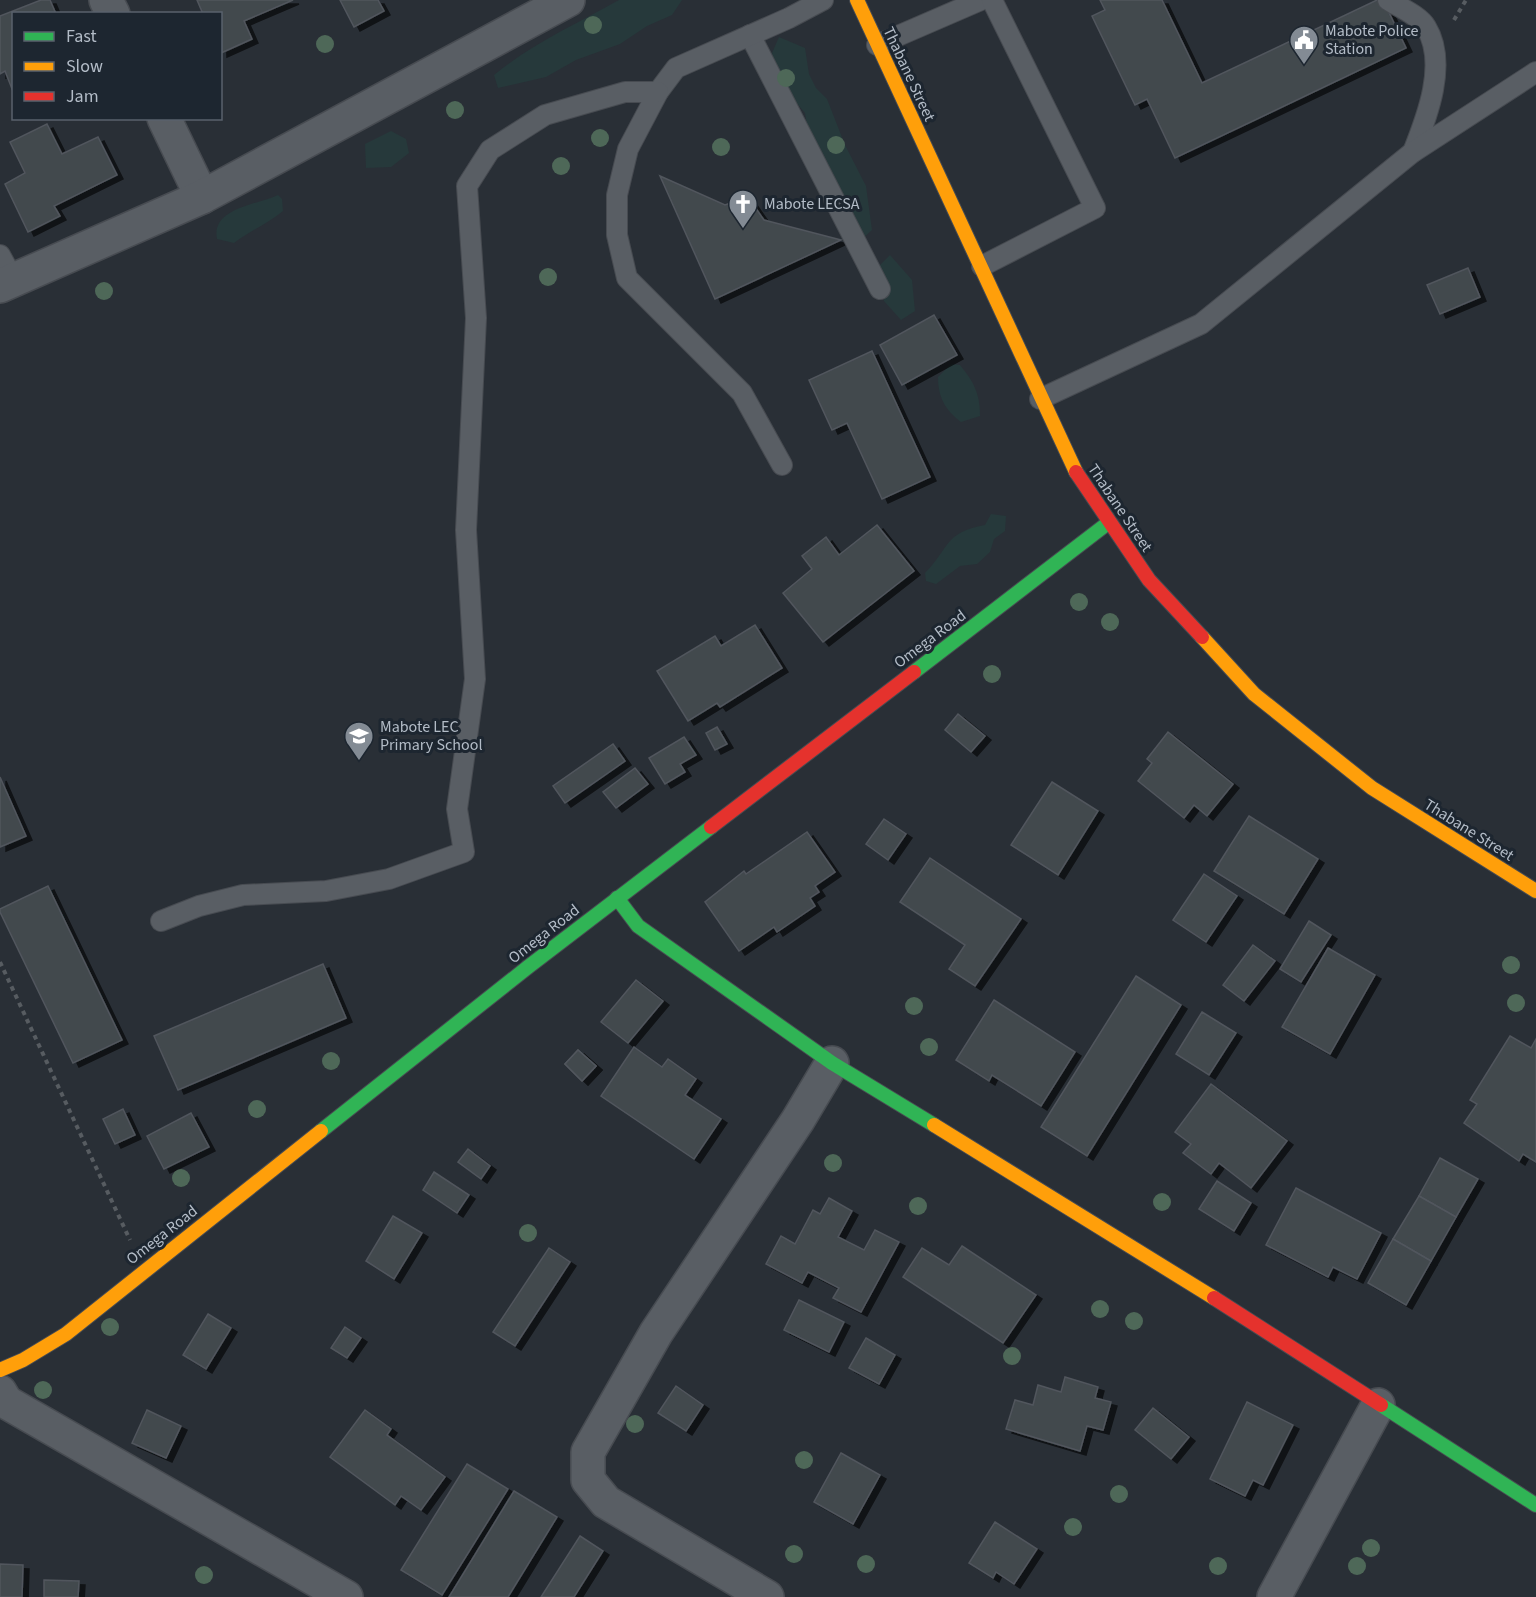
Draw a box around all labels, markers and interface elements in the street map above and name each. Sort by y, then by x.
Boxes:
legend [12,12,222,120]
place label: Mabote Police Station [1325,20,1419,60]
street label: Thabane Street [877,23,941,125]
text: Fast [66,24,97,49]
public building icon: Mabote Police Station [1288,24,1320,66]
text: Slow [66,54,103,79]
text: Jam [66,84,99,109]
church icon: Mabote LECSA [727,188,759,230]
place label: Mabote LECSA [764,193,860,215]
street label: Thabane Street [1082,460,1158,557]
street label: Omega Road [889,605,971,673]
place label: Mabote LEC Primary School [380,716,482,756]
school or university icon: Mabote LEC Primary School [343,720,375,762]
street label: Thabane Street [1420,794,1519,867]
street label: Omega Road [504,899,584,969]
street label: Omega Road [122,1200,202,1270]

